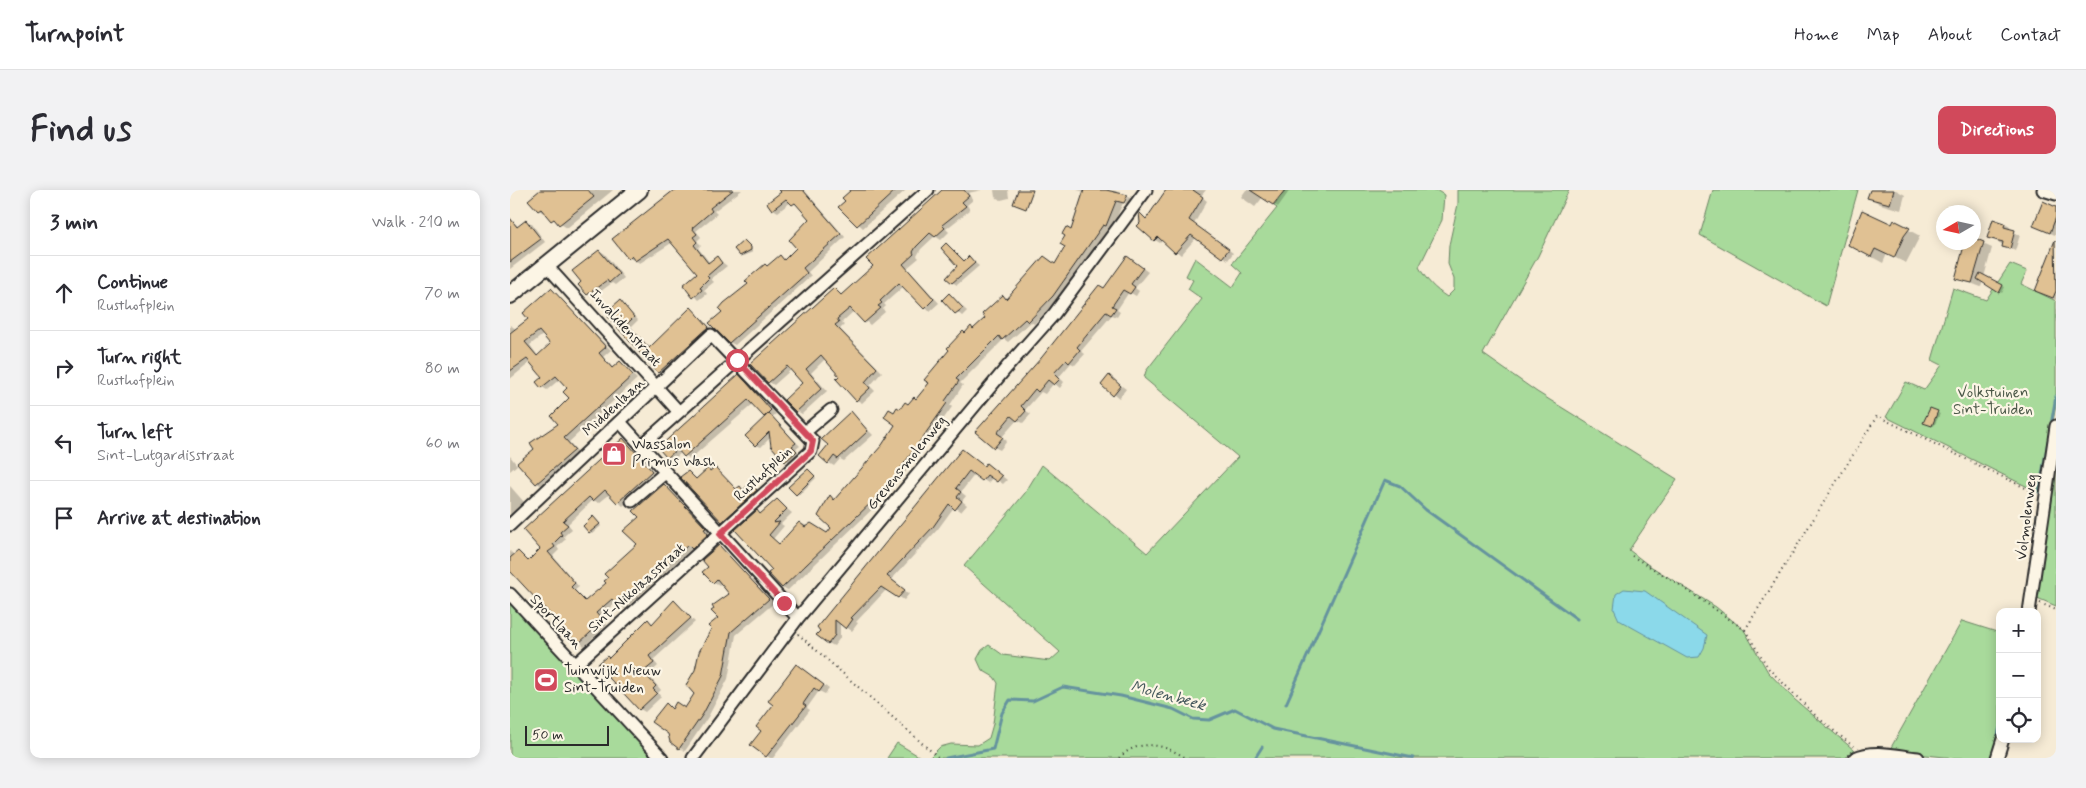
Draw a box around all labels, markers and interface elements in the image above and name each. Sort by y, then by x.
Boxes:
text: Turnpoint [25,19,125,50]
text: Home [1794,23,1839,47]
text: Map [1867,23,1900,47]
text: About [1928,23,1972,47]
text: Contact [2000,23,2061,47]
button: Directions [1938,106,2056,154]
text: Find us [30,107,132,153]
north arrow [1936,205,1981,250]
text: 3 min [50,209,98,237]
text: Walk · 210 m [372,212,460,233]
text: Continue [97,270,168,295]
icon: ahead [50,279,78,307]
text: 70 m [424,283,460,304]
street label: Invalidenstraat [585,285,666,372]
text: Rusthofplein [97,295,175,316]
text: Turn right [97,345,181,370]
route start [726,349,749,372]
icon: right [50,354,78,382]
text: 80 m [425,358,460,379]
text: Rusthofplein [97,370,175,391]
street label: Middenlaan [579,373,650,441]
park label: Volkstuinen Sint-Truiden [1953,383,2033,420]
street label: Grevensmolenweg [863,411,951,515]
text: Turn left [97,420,173,445]
icon: left [50,429,78,457]
text: 60 m [426,433,460,454]
place label: Wassalon Primus Wash [632,435,716,472]
shop icon: Wassalon Primus Wash [601,441,627,467]
street label: Rusthofplein [730,442,796,506]
text: Sint-Lutgardisstraat [97,445,235,466]
street label: Volmolenweg [2012,473,2042,561]
icon: arrive [50,504,78,532]
text: Arrive at destination [97,506,261,531]
street label: Sint-Nikolaasstraat [584,539,690,637]
street label: Sportlaan [525,590,587,654]
route end [773,592,796,615]
map controls [1996,608,2041,743]
button: + [1996,608,2041,653]
button: − [1996,653,2041,698]
place label: Tuinwijk Nieuw Sint-Truiden [564,661,661,698]
sports icon: Tuinwijk Nieuw Sint-Truiden [533,667,559,693]
water label: Molenbeek [1128,676,1209,716]
button: locate [1996,698,2041,743]
scale bar [525,723,609,746]
text: 50 m [532,726,563,744]

